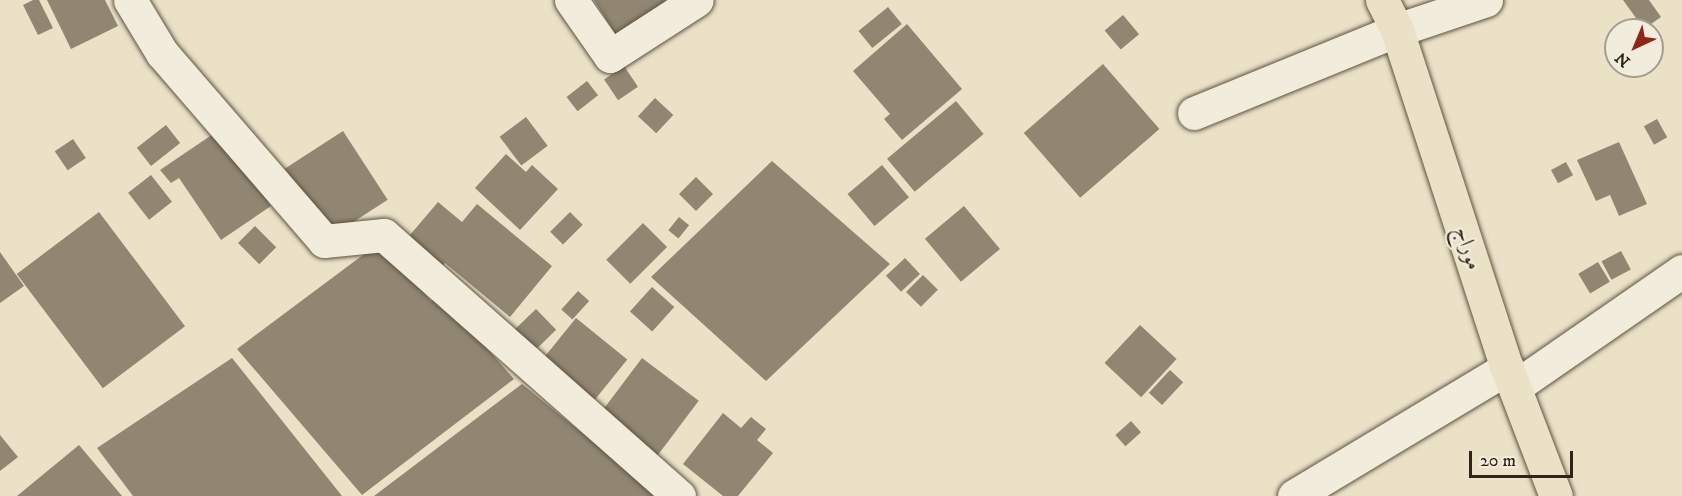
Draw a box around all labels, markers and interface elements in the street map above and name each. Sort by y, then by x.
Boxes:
north arrow [1604,18,1664,78]
text: N [1611,48,1635,71]
street label: موراج [1449,223,1487,273]
scale bar [1472,439,1576,477]
text: 20 m [1480,450,1516,472]

